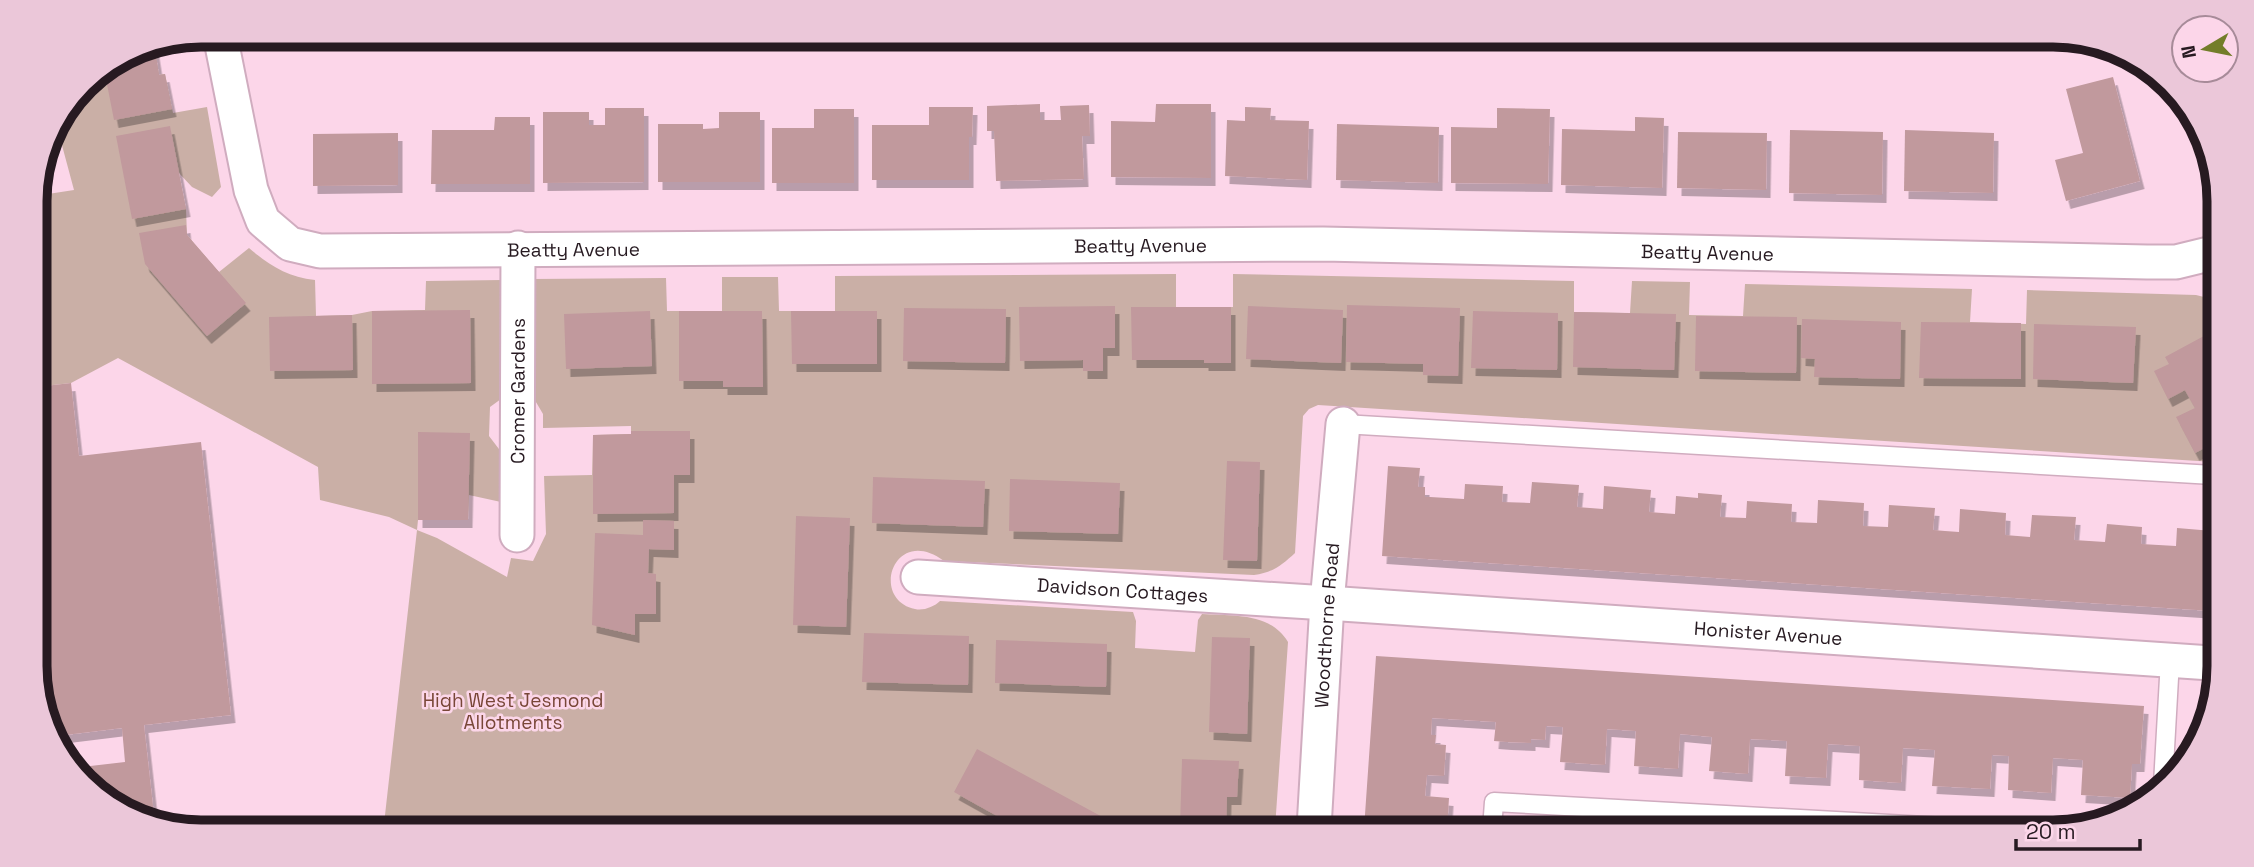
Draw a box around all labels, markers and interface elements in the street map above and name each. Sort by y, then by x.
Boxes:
north arrow [2170,14,2240,84]
text: N [2175,43,2202,60]
street label: Beatty Avenue [1074,232,1207,258]
street label: Beatty Avenue [507,236,640,262]
street label: Beatty Avenue [1641,238,1774,266]
street label: Cromer Gardens [505,318,530,464]
street label: Woodthorne Road [1308,542,1345,709]
street label: Davidson Cottages [1036,572,1209,608]
street label: Honister Avenue [1693,615,1843,650]
park label: High West Jesmond Allotments [423,688,603,735]
scale bar [2016,808,2140,852]
text: 20 m [2026,818,2076,845]

